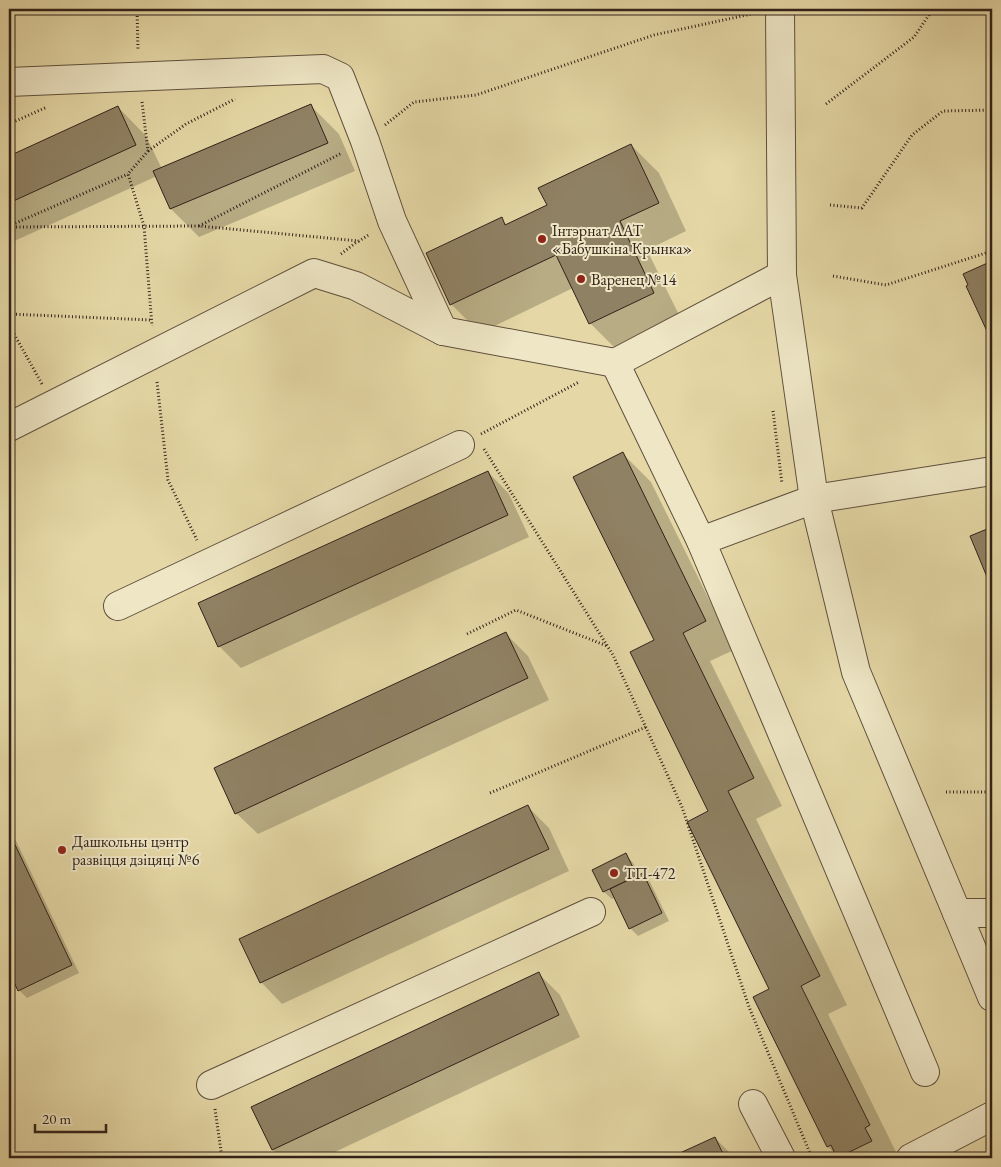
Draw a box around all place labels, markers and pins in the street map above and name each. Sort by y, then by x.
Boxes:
place label: Інтэрнат ААТ «Бабушкіна Крынка» [552,220,692,259]
marker: Інтэрнат ААТ «Бабушкіна Крынка» [536,233,548,245]
place label: Варенец №14 [591,269,677,290]
marker: Варенец №14 [575,273,587,285]
place label: Дашкольны цэнтр развіцця дзіцяці №6 [72,831,200,870]
marker: Дашкольны цэнтр развіцця дзіцяці №6 [56,844,68,856]
place label: ТП-472 [624,863,676,884]
marker: ТП-472 [608,867,620,879]

